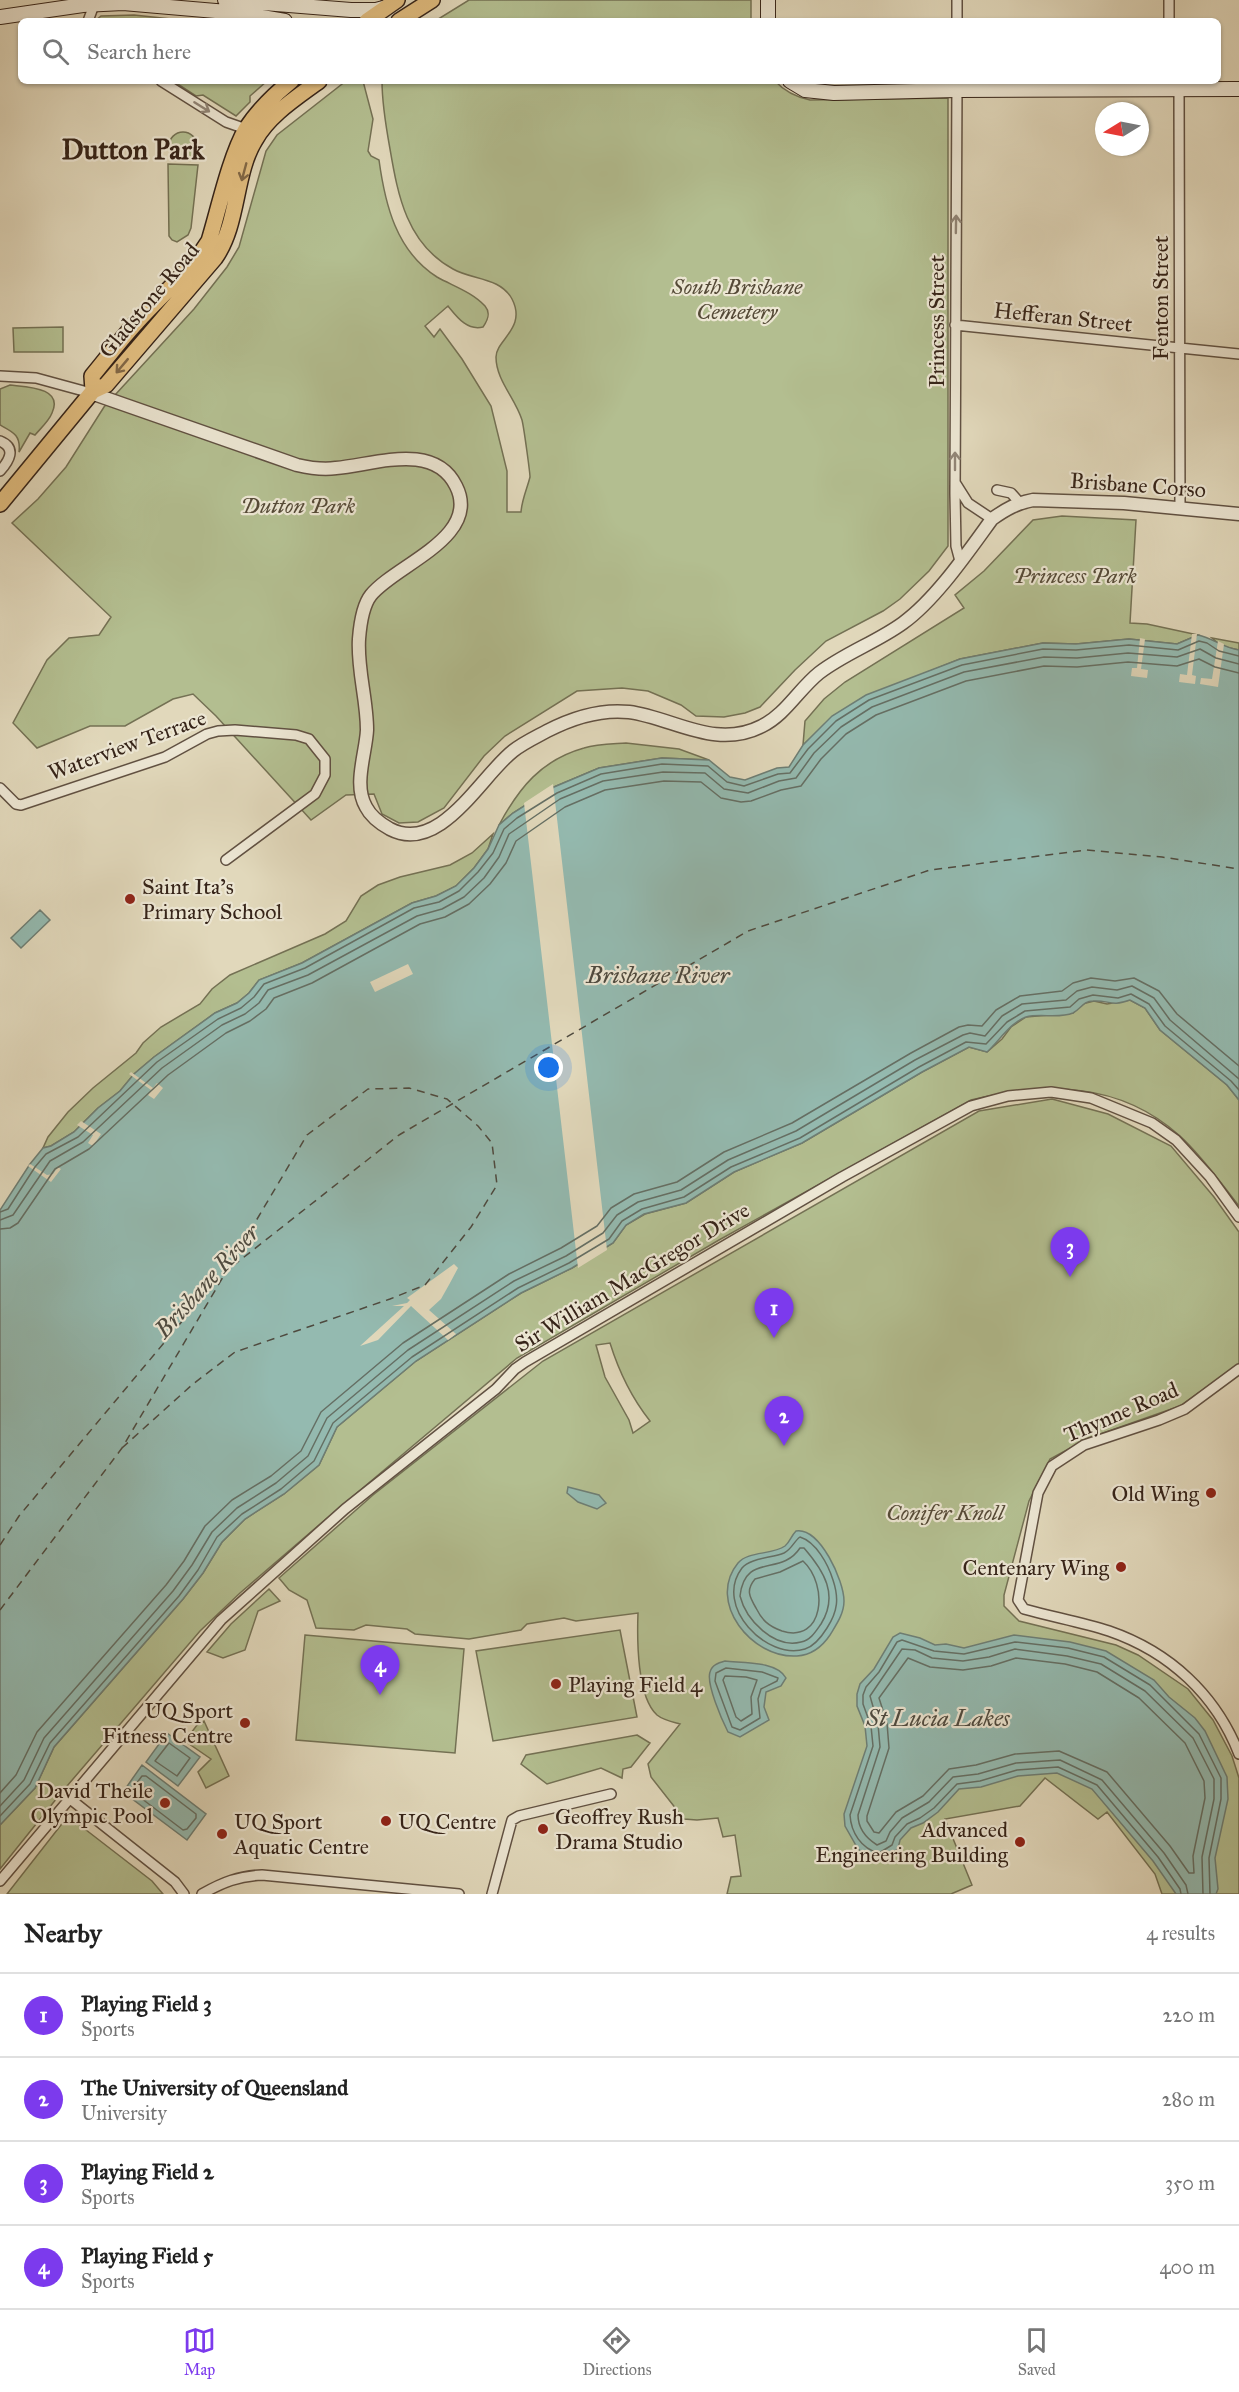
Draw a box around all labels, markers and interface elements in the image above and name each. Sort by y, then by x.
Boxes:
search box [18,18,1221,84]
icon: search [39,35,72,68]
text: Search here [87,38,191,65]
one-way arrow [194,101,211,114]
north arrow [1095,102,1149,156]
district label: Dutton Park [62,132,205,167]
one-way arrow [237,162,249,181]
one-way arrow [950,215,962,235]
street label: Fenton Street [1147,235,1174,361]
street label: Gladstone Road [93,237,205,363]
street label: Princess Street [923,255,950,387]
park label: South Brisbane Cemetery [671,273,803,325]
street label: Hefferan Street [992,296,1134,338]
one-way arrow [115,358,129,373]
one-way arrow [949,452,961,472]
street label: Brisbane Corso [1069,467,1207,503]
park label: Dutton Park [241,492,355,519]
park label: Princess Park [1013,562,1137,589]
street label: Waterview Terrace [44,704,210,786]
place label: Saint Ita's Primary School [142,873,282,925]
marker: Saint Ita's Primary School [123,892,137,906]
water label: Brisbane River [585,960,731,990]
your location [534,1053,563,1082]
street label: Sir William MacGregor Drive [510,1196,754,1358]
water label: Brisbane River [147,1216,267,1345]
pin: 3 [1050,1228,1090,1277]
pin: 1 [754,1288,794,1338]
street label: Thynne Road [1060,1376,1182,1448]
pin: 2 [764,1396,804,1446]
place label: Old Wing [1111,1480,1200,1507]
marker: Old Wing [1204,1486,1218,1500]
park label: Conifer Knoll [886,1499,1006,1526]
place label: Centenary Wing [962,1554,1110,1581]
marker: Centenary Wing [1114,1560,1128,1574]
pin: 4 [360,1646,400,1695]
place label: Playing Field 4 [568,1671,703,1698]
marker: Playing Field 4 [549,1677,563,1691]
place label: UQ Sport Fitness Centre [102,1697,233,1749]
water label: St Lucia Lakes [865,1703,1011,1733]
marker: UQ Sport Fitness Centre [238,1716,252,1730]
place label: David Theile Olympic Pool [30,1777,153,1829]
marker: David Theile Olympic Pool [158,1796,172,1810]
place label: Geoffrey Rush Drama Studio [555,1803,684,1855]
place label: UQ Sport Aquatic Centre [233,1808,369,1860]
place label: UQ Centre [398,1808,496,1835]
marker: UQ Centre [379,1814,393,1828]
place label: Advanced Engineering Building [815,1816,1009,1868]
marker: Geoffrey Rush Drama Studio [536,1822,550,1836]
marker: UQ Sport Aquatic Centre [215,1827,229,1841]
marker: Advanced Engineering Building [1013,1835,1027,1849]
text: Nearby [24,1917,102,1949]
text: 4 results [1146,1921,1215,1945]
text: Playing Field 3 [81,1990,212,2017]
text: 1 [40,2003,47,2027]
text: 220 m [1163,2003,1215,2027]
text: Sports [81,2017,135,2041]
text: The University of Queensland [81,2074,348,2101]
text: 2 [39,2087,48,2111]
text: 280 m [1162,2087,1215,2111]
text: University [81,2101,167,2125]
text: Playing Field 2 [81,2158,214,2185]
text: 3 [40,2171,48,2195]
text: 350 m [1165,2171,1215,2195]
text: Sports [81,2185,135,2209]
text: Playing Field 5 [81,2242,213,2269]
text: 4 [38,2255,49,2279]
text: 400 m [1159,2255,1215,2279]
text: Sports [81,2269,135,2293]
tab: Map [183,2324,216,2379]
tab: Directions [582,2324,651,2379]
tab: Saved [1018,2324,1056,2379]

